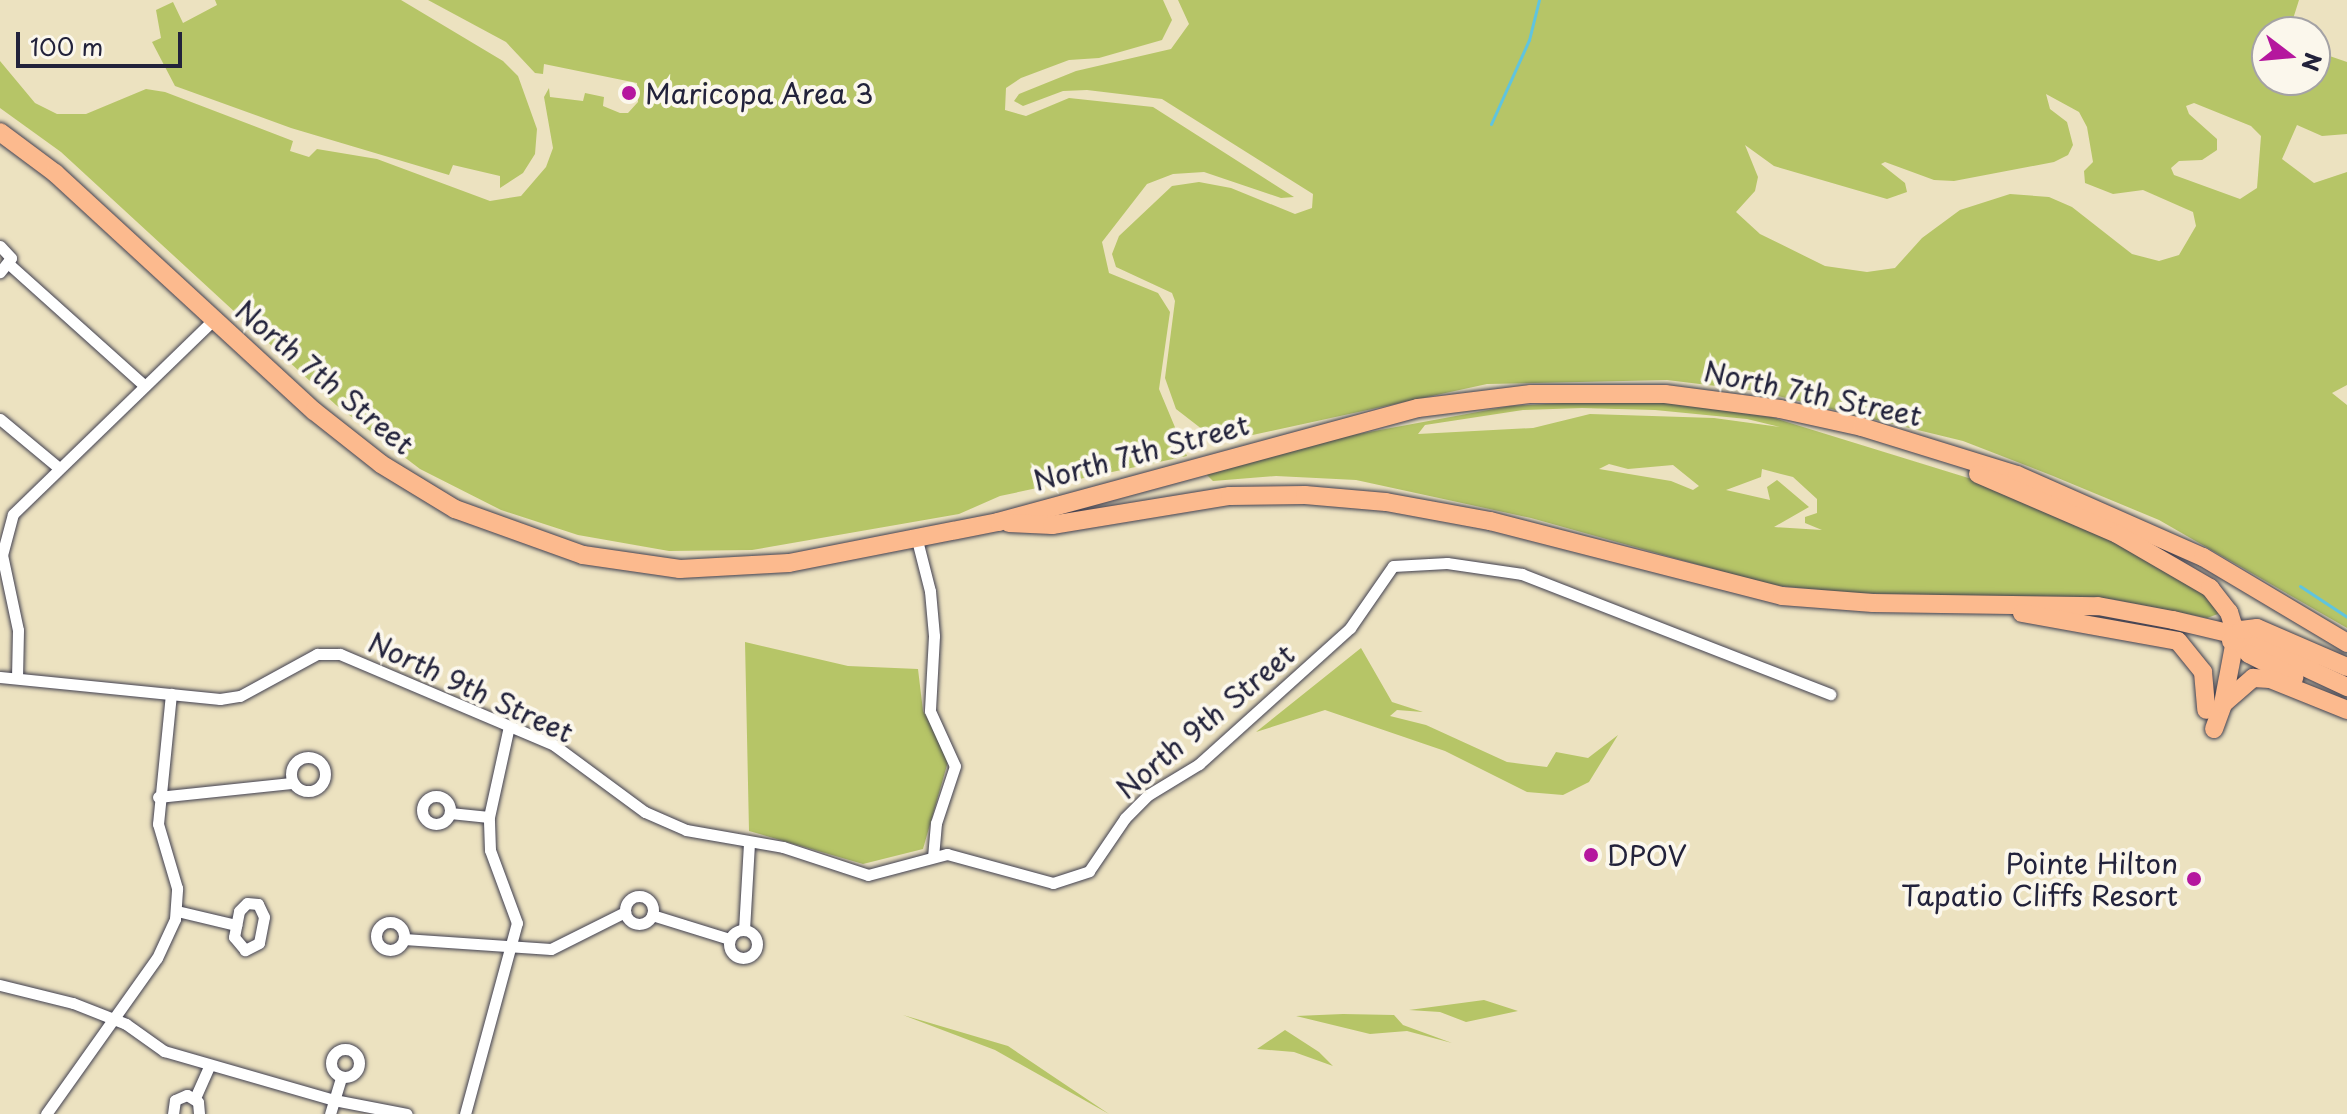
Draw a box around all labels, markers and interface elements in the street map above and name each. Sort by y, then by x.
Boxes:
scale bar [20,16,186,66]
north arrow [2251,16,2331,96]
text: 100 m [30,28,103,64]
text: N [2294,49,2331,75]
place label: Maricopa Area 3 [645,76,877,110]
marker: Maricopa Area 3 [620,84,638,102]
street label: North 7th Street [229,292,421,462]
street label: North 7th Street [1700,353,1926,433]
street label: North 7th Street [1029,407,1253,497]
street label: North 9th Street [362,624,580,750]
street label: North 9th Street [1108,636,1302,806]
place label: DPOV [1607,838,1687,872]
marker: DPOV [1582,846,1600,864]
place label: Pointe Hilton Tapatio Cliffs Resort [1901,846,2178,912]
marker: Pointe Hilton Tapatio Cliffs Resort [2185,870,2203,888]

